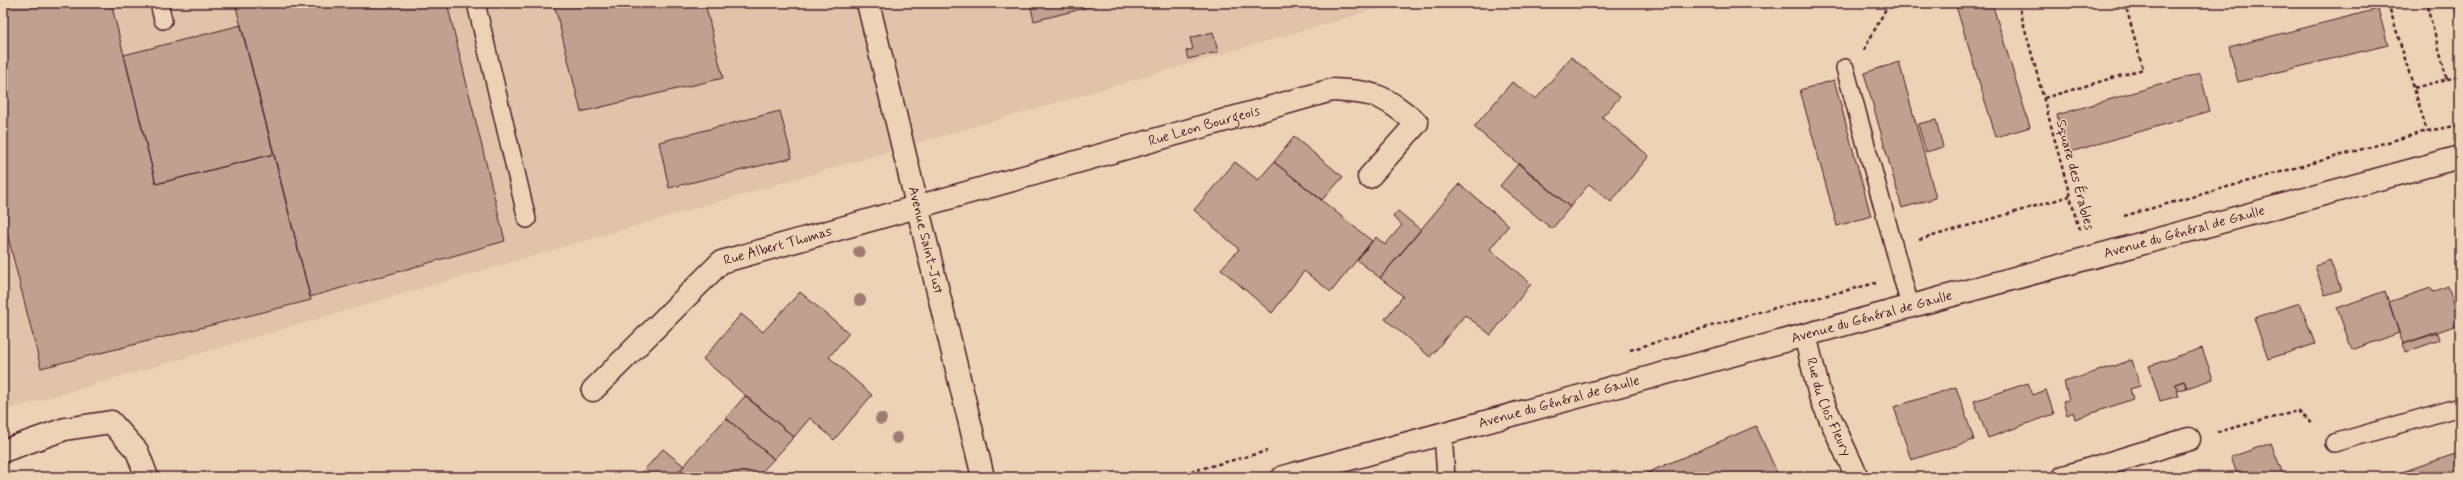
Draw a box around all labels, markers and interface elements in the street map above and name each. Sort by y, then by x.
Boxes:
street label: Rue Leon Bourgeois [1146,102,1262,150]
street label: Square des Érables [2052,118,2098,232]
street label: Avenue Saint-Just [904,184,947,296]
street label: Avenue du Général de Gaulle [2102,201,2267,262]
street label: Rue Albert Thomas [721,222,834,270]
street label: Avenue du Général de Gaulle [1789,286,1954,347]
street label: Rue du Clos Fleury [1802,356,1855,459]
street label: Avenue du Général de Gaulle [1476,371,1642,432]

